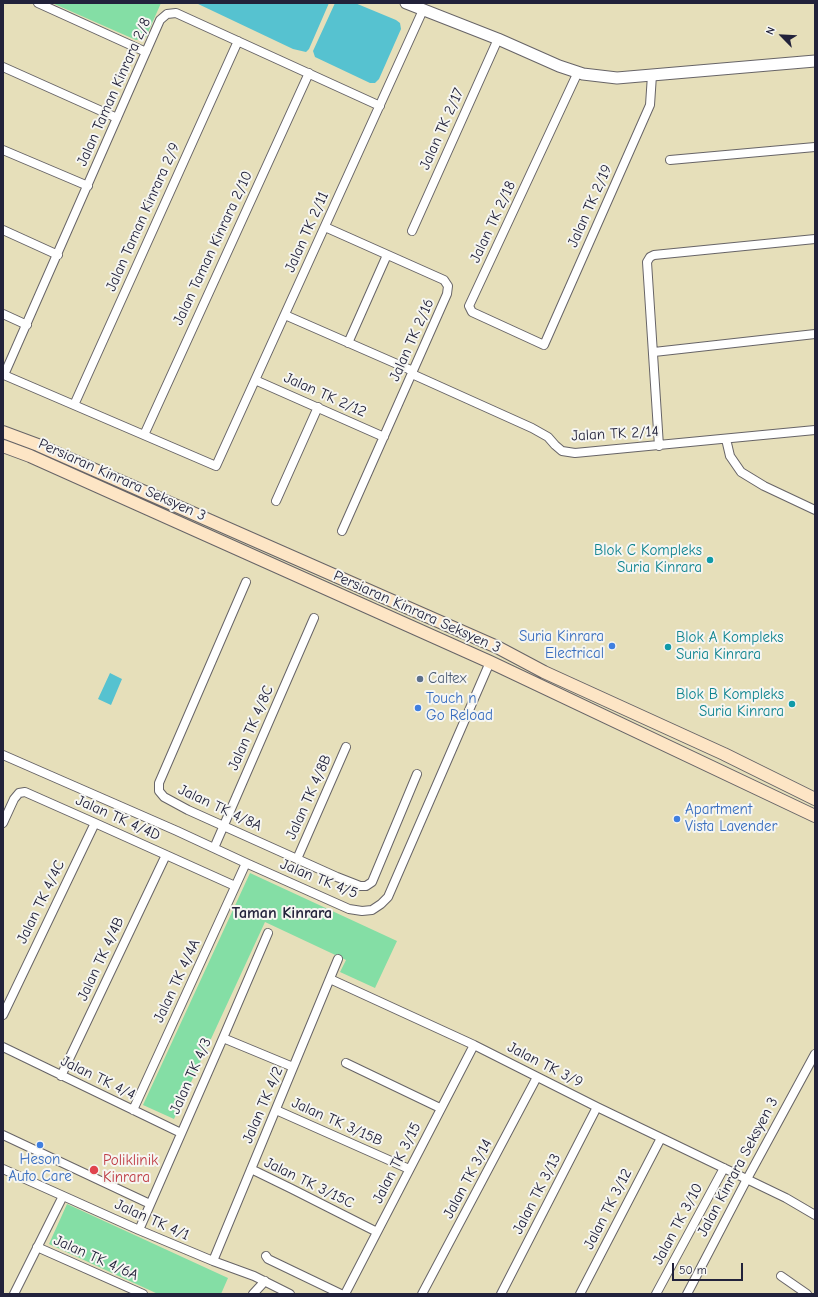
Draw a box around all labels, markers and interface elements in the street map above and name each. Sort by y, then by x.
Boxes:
street label: Jalan Taman Kinrara 2/8 [73,15,155,169]
north arrow [762,16,802,56]
text: N [763,25,778,37]
street label: Jalan TK 2/17 [416,85,468,173]
street label: Jalan Taman Kinrara 2/9 [102,140,184,294]
street label: Jalan TK 2/19 [564,162,616,250]
street label: Jalan Taman Kinrara 2/10 [169,168,257,328]
street label: Jalan TK 2/18 [466,178,520,266]
street label: Jalan TK 2/11 [281,189,333,275]
street label: Jalan TK 2/16 [386,296,438,384]
street label: Jalan TK 2/12 [281,369,369,421]
street label: Jalan TK 2/14 [571,423,659,445]
street label: Persiaran Kinrara Seksyen 3 [35,435,209,525]
place label: Blok C Kompleks Suria Kinrara [594,542,702,577]
marker: Blok C Kompleks Suria Kinrara [705,555,715,565]
street label: Persiaran Kinrara Seksyen 3 [330,567,504,657]
place label: Suria Kinrara Electrical [519,628,604,663]
place label: Blok A Kompleks Suria Kinrara [676,629,784,664]
marker: Suria Kinrara Electrical [607,641,617,651]
marker: Blok A Kompleks Suria Kinrara [663,642,673,652]
place label: Caltex [428,670,467,688]
marker: Caltex [415,674,425,684]
street label: Jalan TK 4/8C [224,683,278,773]
place label: Blok B Kompleks Suria Kinrara [676,686,784,721]
place label: Touch n Go Reload [426,690,493,725]
marker: Blok B Kompleks Suria Kinrara [787,699,797,709]
marker: Touch n Go Reload [413,703,423,713]
street label: Jalan TK 4/8B [282,752,336,842]
street label: Jalan TK 4/8A [175,781,265,835]
street label: Jalan TK 4/4D [73,791,163,845]
place label: Apartment Vista Lavender [685,801,777,836]
marker: Apartment Vista Lavender [672,814,682,824]
street label: Jalan TK 4/5 [278,855,360,903]
street label: Jalan TK 4/4C [13,857,69,947]
district label: Taman Kinrara [232,903,332,923]
street label: Jalan TK 4/4B [74,914,128,1004]
street label: Jalan TK 4/4A [150,936,204,1026]
street label: Jalan TK 4/3 [166,1035,216,1117]
street label: Jalan TK 3/9 [504,1038,586,1092]
street label: Jalan TK 4/4 [58,1052,138,1104]
street label: Jalan TK 4/2 [239,1064,287,1146]
street label: Jalan TK 3/15B [289,1094,385,1150]
street label: Jalan Kinrara Seksyen 3 [694,1094,782,1240]
street label: Jalan TK 3/15 [369,1120,425,1206]
street label: Jalan TK 3/14 [440,1136,496,1222]
marker: Heson Auto Care [35,1140,45,1150]
place label: Heson Auto Care [8,1151,72,1186]
street label: Jalan TK 3/13 [509,1151,565,1237]
place label: Poliklinik Kinrara [103,1152,158,1187]
street label: Jalan TK 3/15C [261,1154,357,1212]
marker: Poliklinik Kinrara [88,1164,100,1176]
street label: Jalan TK 3/12 [580,1166,636,1252]
street label: Jalan TK 3/10 [649,1180,707,1268]
street label: Jalan TK 4/1 [112,1196,192,1244]
street label: Jalan TK 4/6A [51,1231,141,1285]
scale bar [674,1255,745,1281]
text: 50 m [679,1263,707,1277]

